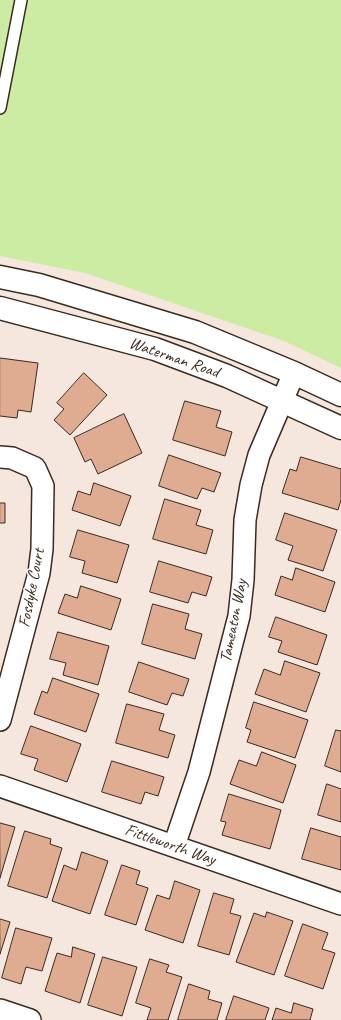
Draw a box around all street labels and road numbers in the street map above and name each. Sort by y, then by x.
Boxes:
street label: Waterman Road [126,333,222,383]
street label: Fosdyke Court [14,547,50,629]
street label: Tameaton Way [216,578,252,664]
street label: Fittleworth Way [122,820,218,870]

